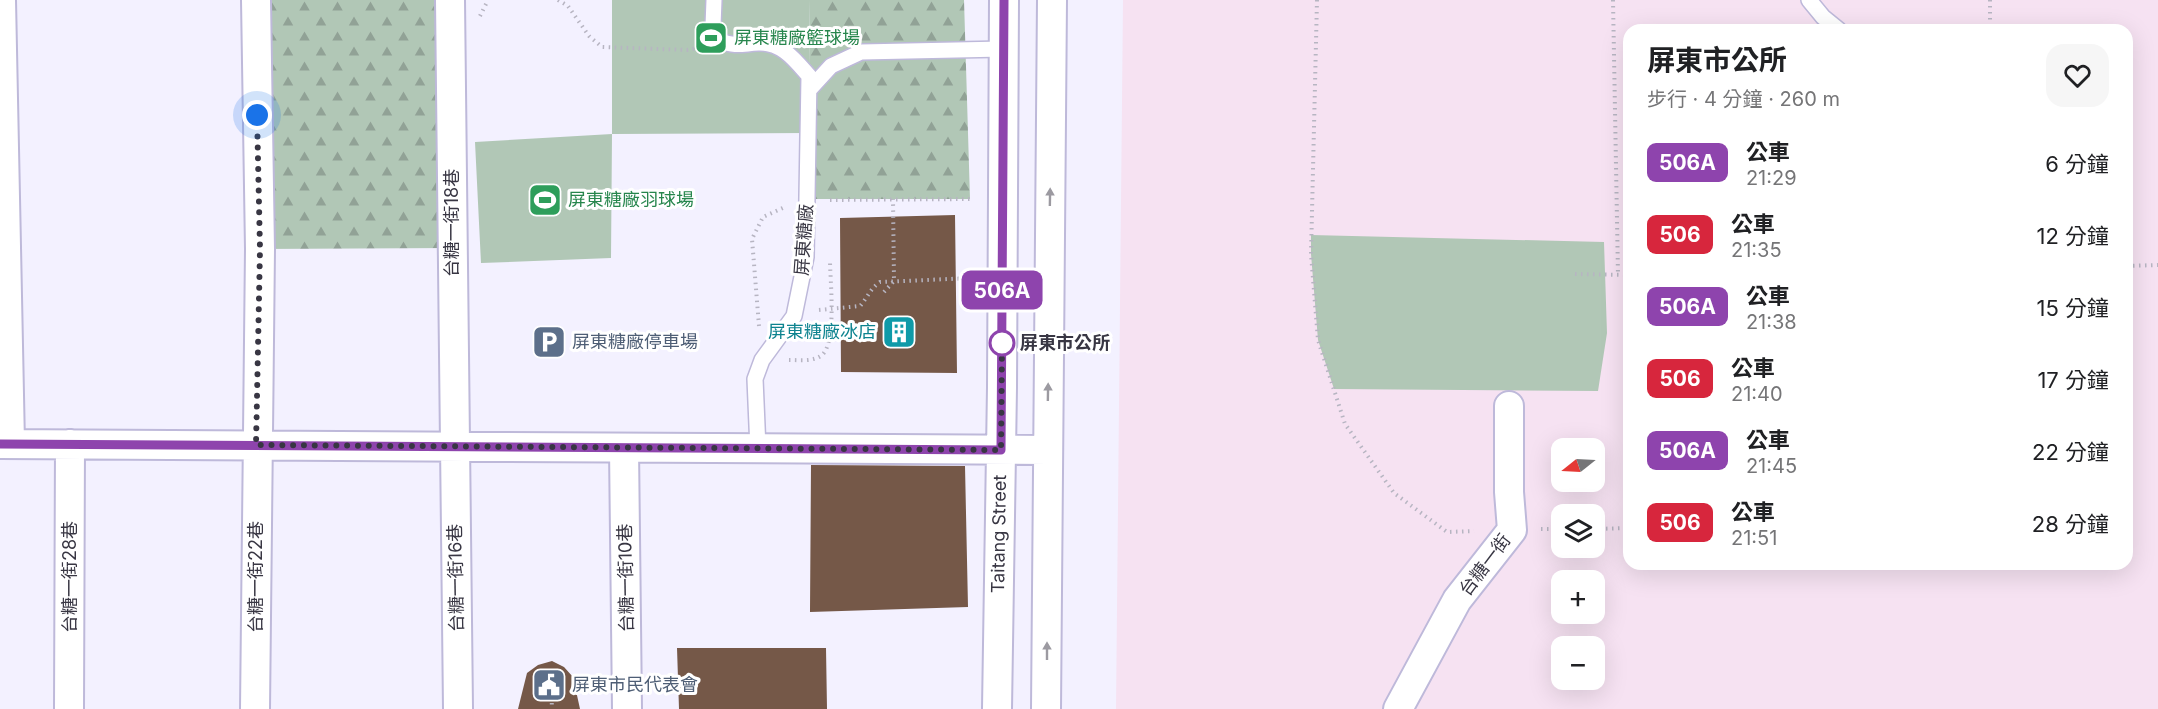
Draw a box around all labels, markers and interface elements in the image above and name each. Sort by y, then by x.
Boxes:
sports icon: 屏東糖廠籃球場 [693,20,729,56]
place label: 屏東糖廠籃球場 [734,27,860,48]
text: 屏東市公所 [1647,43,1787,77]
button: heart [2046,44,2109,107]
text: 步行 · 4 分鐘 · 260 m [1647,87,1840,111]
your location [242,100,272,130]
text: 公車 [1746,139,1790,165]
text: 506A [1659,150,1716,175]
text: 6 分鐘 [2045,151,2109,177]
text: 21:29 [1746,166,1797,190]
street label: 台糖一街18巷 [441,169,462,277]
sports icon: 屏東糖廠羽球場 [527,182,563,218]
one-way arrow [1045,187,1055,206]
place label: 屏東糖廠羽球場 [568,189,694,210]
street label: 屏東糖廠 [791,203,816,277]
text: 公車 [1731,211,1775,237]
text: 506 [1659,222,1701,247]
text: 12 分鐘 [2036,223,2109,249]
text: 21:35 [1731,238,1782,262]
line badge: 506A [960,270,1044,310]
text: 506A [974,278,1030,303]
text: 公車 [1746,283,1790,309]
text: 506A [1659,294,1716,319]
text: 15 分鐘 [2036,295,2109,321]
text: 21:38 [1746,310,1797,334]
building icon: 屏東糖廠冰店 [881,314,917,350]
place label: 屏東糖廠冰店 [768,321,876,342]
parking icon: 屏東糖廠停車場 [531,324,567,360]
marker: 屏東市公所 [989,330,1015,356]
place label: 屏東糖廠停車場 [572,331,698,352]
place label: 屏東市公所 [1020,332,1110,353]
text: 公車 [1731,355,1775,381]
text: 506 [1659,366,1701,391]
text: 17 分鐘 [2037,367,2109,393]
one-way arrow [1043,382,1053,401]
text: 21:40 [1731,382,1783,406]
text: 公車 [1746,427,1790,453]
north arrow [1551,438,1605,492]
map controls [1551,438,1605,690]
text: 506A [1659,438,1716,463]
text: 22 分鐘 [2032,439,2109,465]
text: 21:45 [1746,454,1797,478]
street label: Taitang Street [987,475,1010,593]
text: 公車 [1731,499,1775,525]
button: layers [1551,504,1605,558]
text: 506 [1659,510,1701,535]
text: 28 分鐘 [2032,511,2109,537]
street label: 台糖一街28巷 [59,521,80,633]
street label: 台糖一街22巷 [245,521,266,633]
street label: 台糖一街10巷 [614,523,637,633]
street label: 台糖一街16巷 [444,524,467,632]
text: 21:51 [1731,526,1777,550]
street label: 台糖一街 [1455,530,1515,600]
button: + [1551,570,1605,624]
button: − [1551,636,1605,690]
one-way arrow [1042,641,1052,660]
public building icon: 屏東市民代表會 [531,667,567,703]
place label: 屏東市民代表會 [572,674,698,695]

